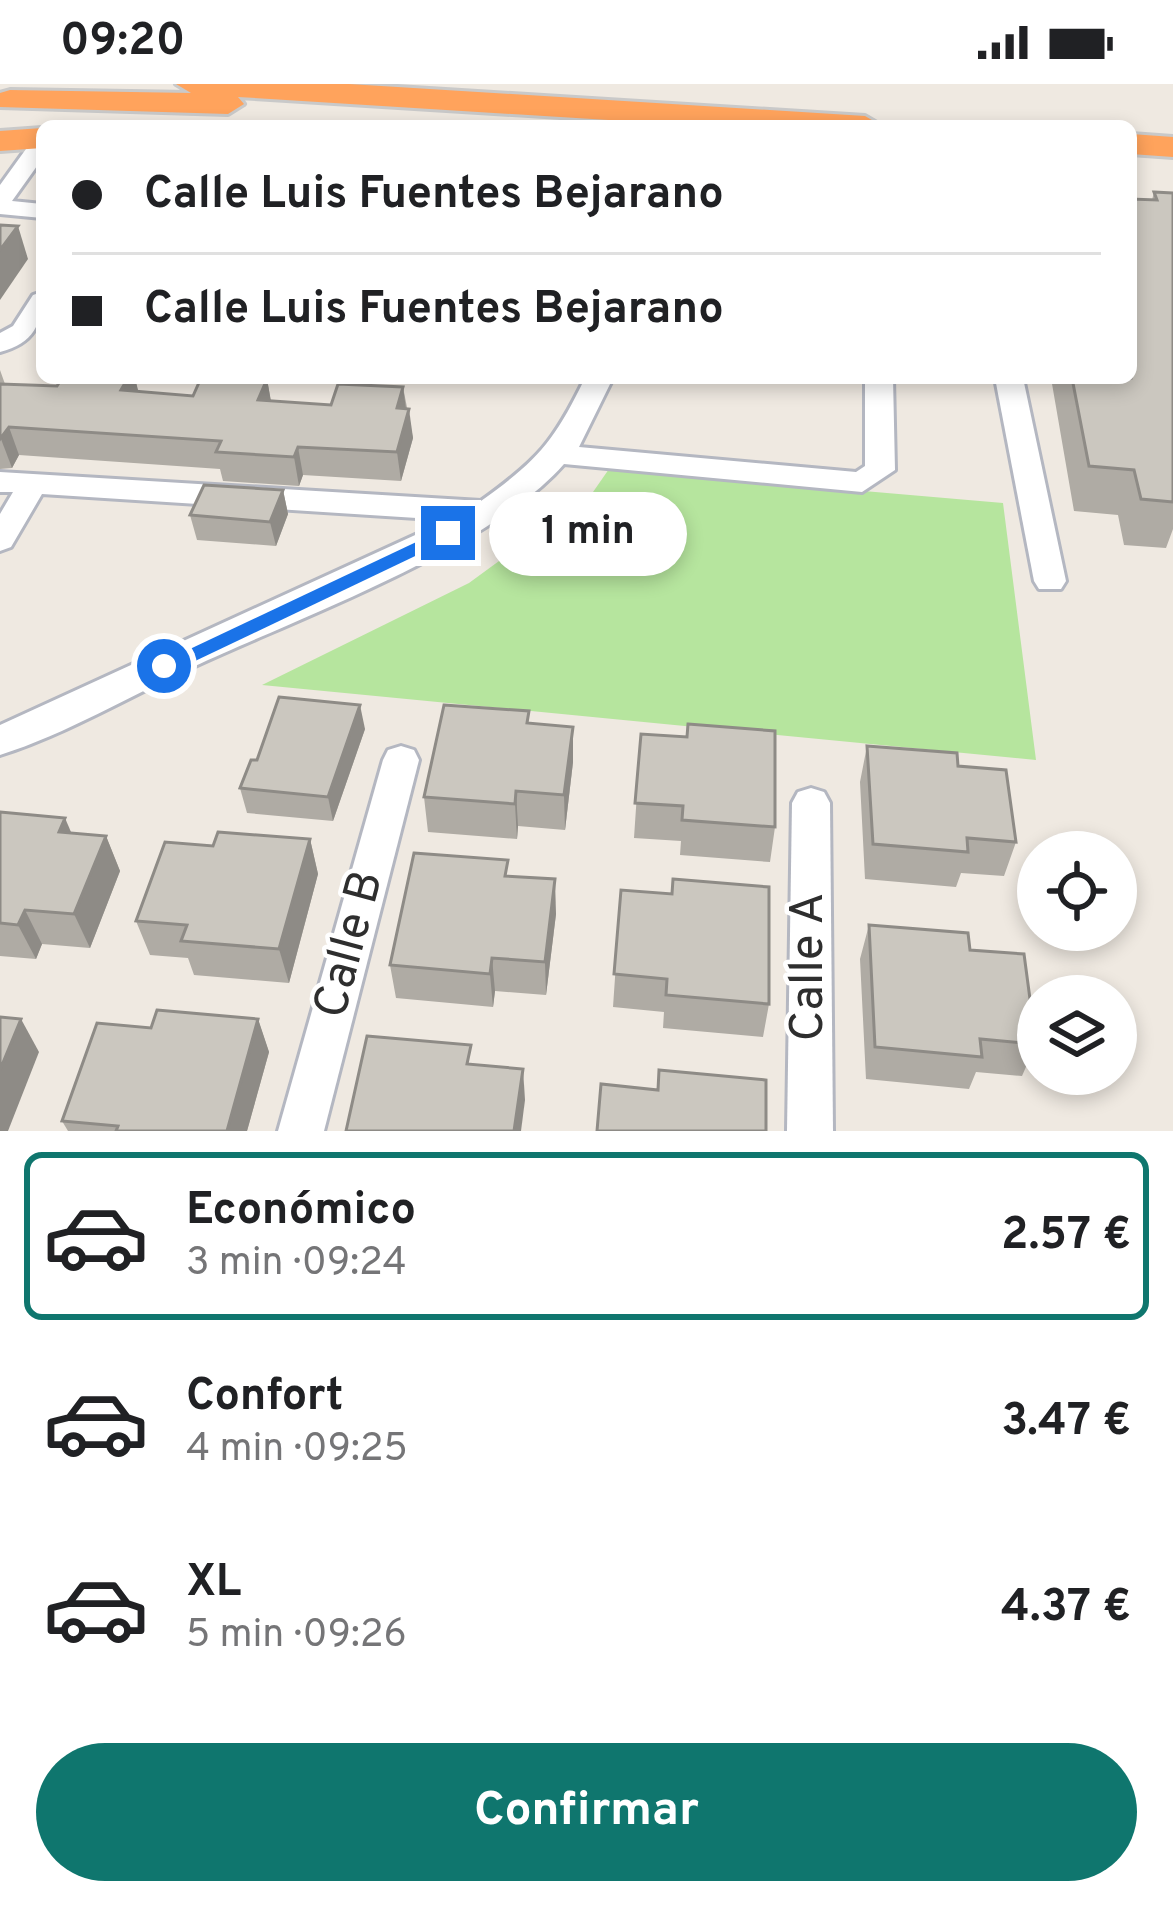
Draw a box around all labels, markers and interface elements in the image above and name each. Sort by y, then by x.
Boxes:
text: 09:20 [60,14,185,71]
text: Calle Luis Fuentes Bejarano [144,167,724,224]
text: Calle Luis Fuentes Bejarano [144,282,724,339]
callout: 1 min [490,491,688,575]
route end [421,506,475,560]
text: 1 min [541,509,635,558]
route start [137,639,191,693]
map controls [1017,831,1137,1095]
button: locate [1017,831,1137,951]
street label: Calle B [303,865,399,1025]
street label: Calle A [780,892,840,1042]
button: layers [1017,975,1137,1095]
icon: car [42,1182,150,1290]
text: Económico [186,1183,416,1240]
text: 2.57 € [1001,1208,1131,1265]
text: 3 min · 09:24 [186,1240,407,1289]
icon: car [42,1368,150,1476]
text: Confort [186,1369,343,1426]
text: 3.47 € [1001,1394,1131,1451]
text: 4 min · 09:25 [186,1426,408,1475]
icon: car [42,1554,150,1662]
text: XL [186,1555,241,1612]
text: 4.37 € [1001,1580,1131,1637]
text: 5 min · 09:26 [186,1612,407,1661]
button: Confirmar [36,1743,1137,1881]

